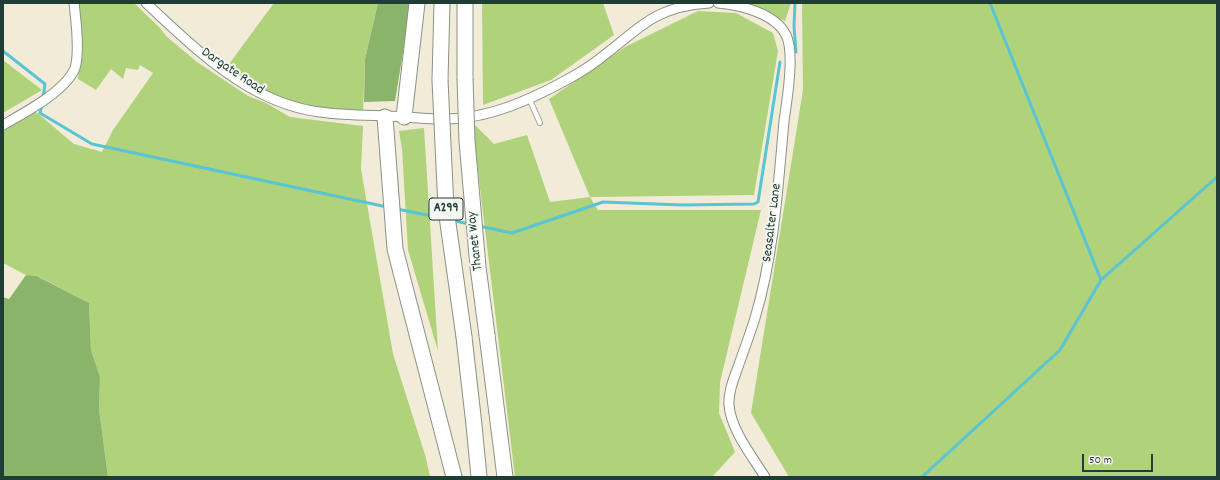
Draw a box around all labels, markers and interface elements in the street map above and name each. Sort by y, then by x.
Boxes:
street label: Dargate Road [197,45,267,99]
street label: Seasalter Lane [760,183,786,263]
road number: A299 [429,198,463,220]
street label: Thanet Way [465,210,487,272]
scale bar [1084,446,1155,472]
text: 50 m [1089,452,1112,469]

